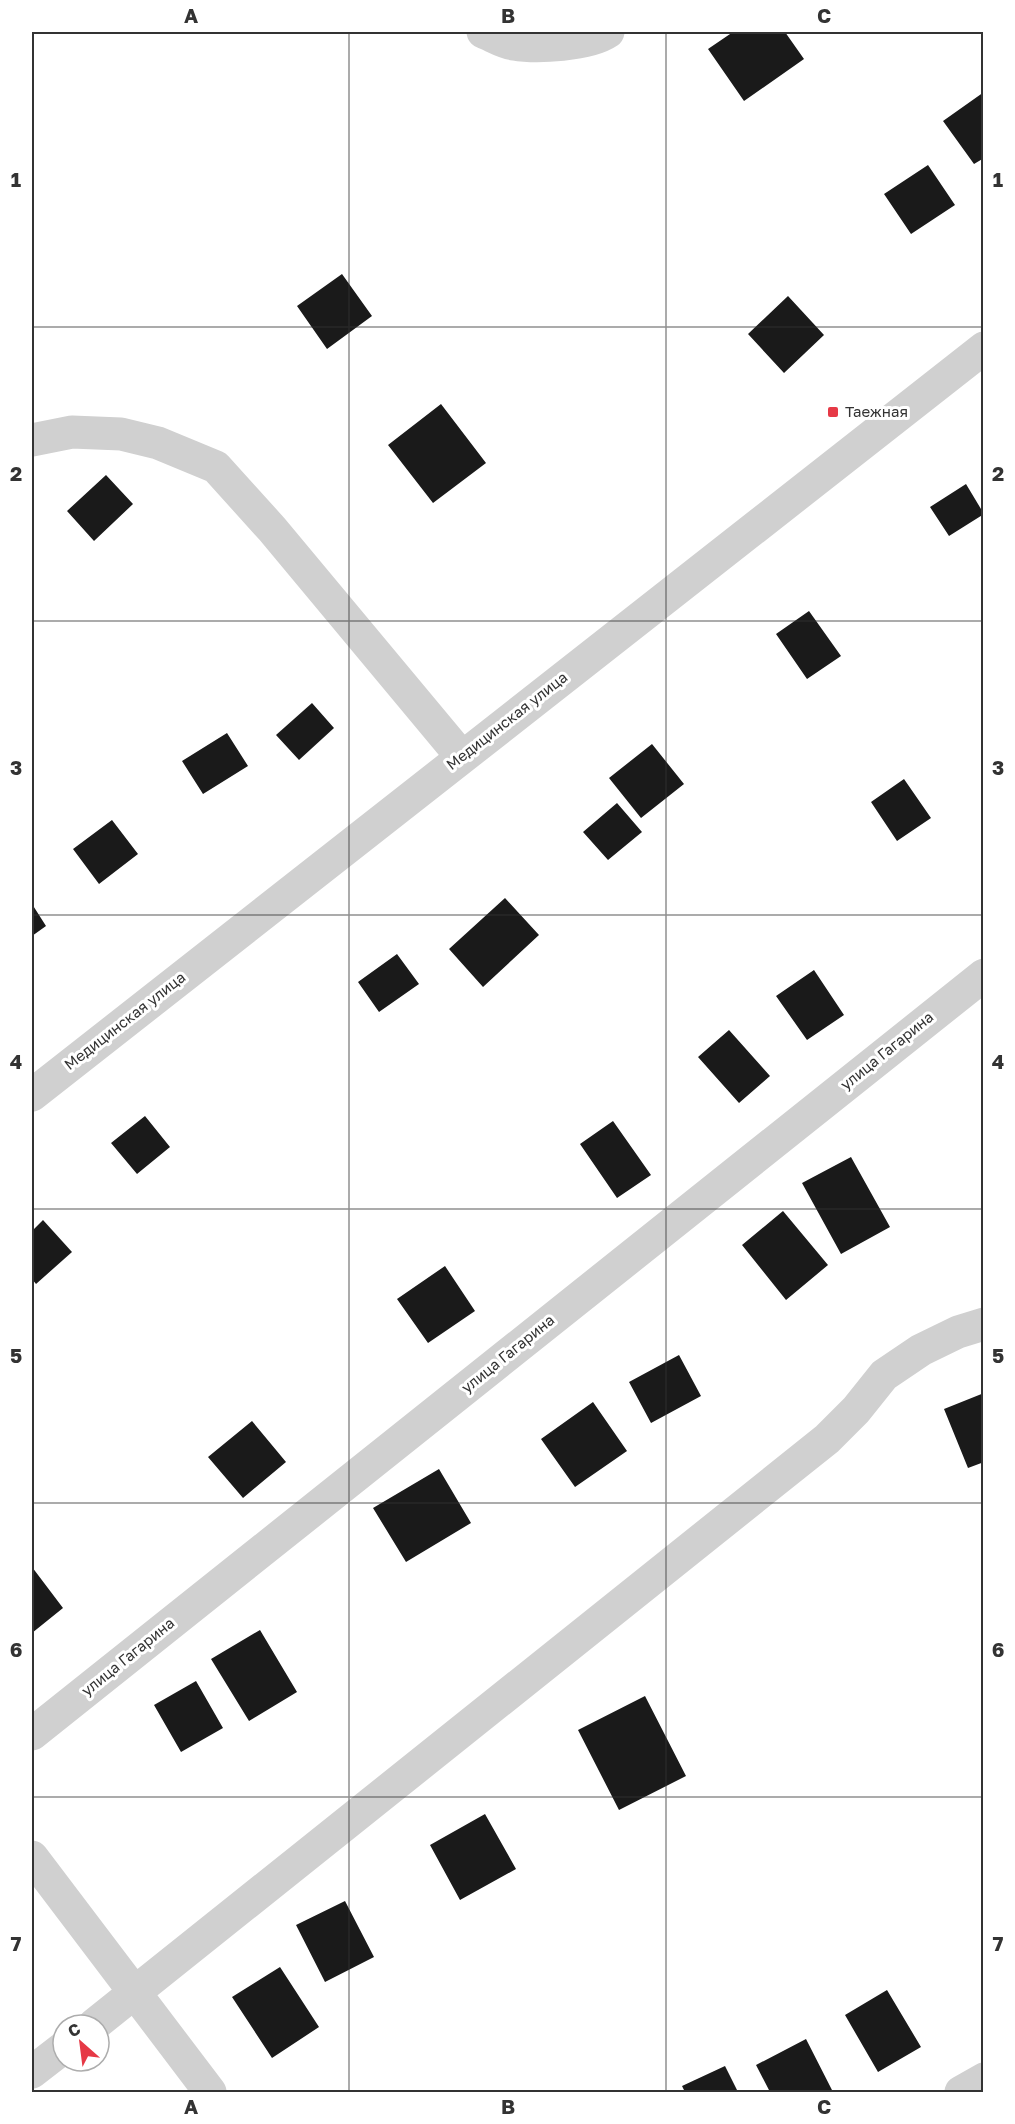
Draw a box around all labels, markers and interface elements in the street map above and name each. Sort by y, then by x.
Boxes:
text: A [184,3,198,27]
text: B [501,3,515,27]
text: C [817,3,831,27]
text: 1 [11,167,21,191]
text: 1 [993,167,1003,191]
place label: Таежная [845,402,908,420]
marker: Таежная [826,405,840,419]
text: 2 [10,461,22,485]
text: 2 [992,461,1004,485]
street label: Медицинская улица [442,667,570,773]
text: 3 [10,755,22,779]
text: 3 [992,755,1004,779]
street label: Медицинская улица [60,967,188,1073]
street label: улица Гагарина [836,1007,936,1093]
text: 4 [10,1049,22,1073]
text: 4 [992,1049,1004,1073]
street label: улица Гагарина [457,1310,557,1396]
text: 5 [10,1343,22,1367]
text: 5 [992,1343,1004,1367]
street label: улица Гагарина [77,1613,177,1699]
text: 6 [10,1637,22,1661]
text: 6 [992,1637,1004,1661]
text: 7 [11,1931,22,1955]
text: 7 [993,1931,1004,1955]
north arrow [51,2013,111,2073]
text: С [64,2018,84,2041]
text: A [184,2094,198,2118]
text: B [501,2094,515,2118]
text: C [817,2094,831,2118]

